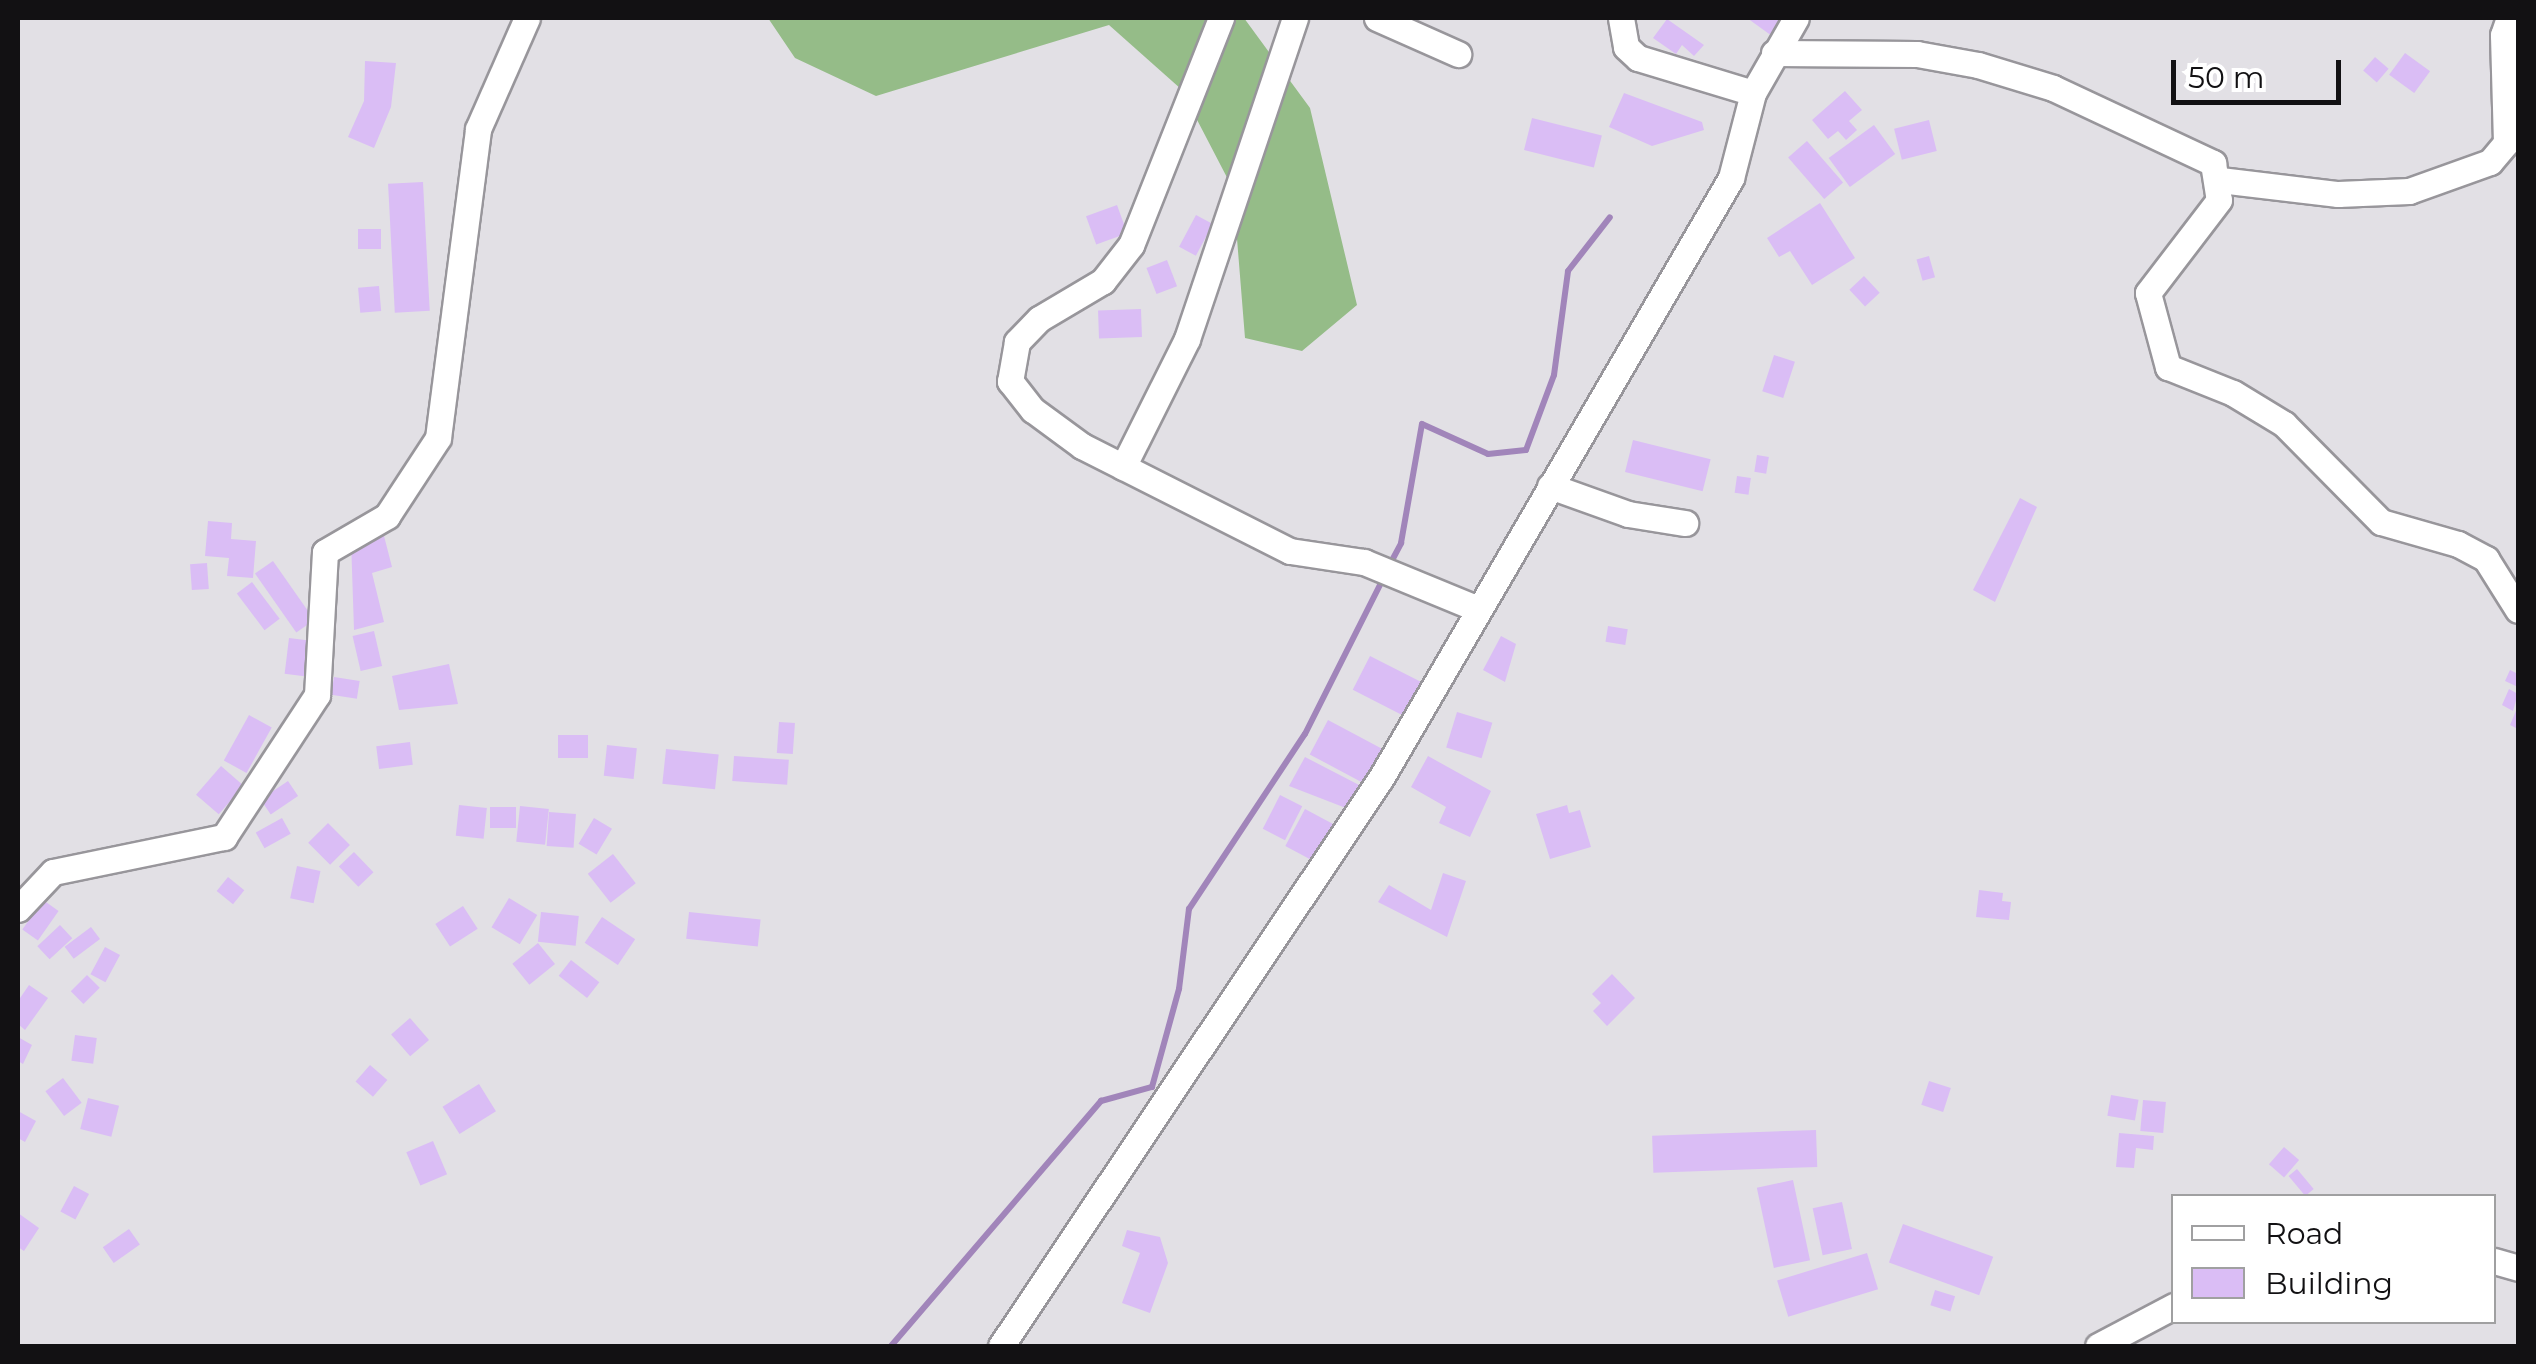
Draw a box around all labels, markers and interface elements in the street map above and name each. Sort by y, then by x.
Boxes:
scale bar [2176,40,2346,102]
text: 50 m [2188,59,2265,96]
legend [2171,1194,2496,1324]
text: Road [2265,1215,2343,1252]
text: Building [2265,1265,2393,1302]

